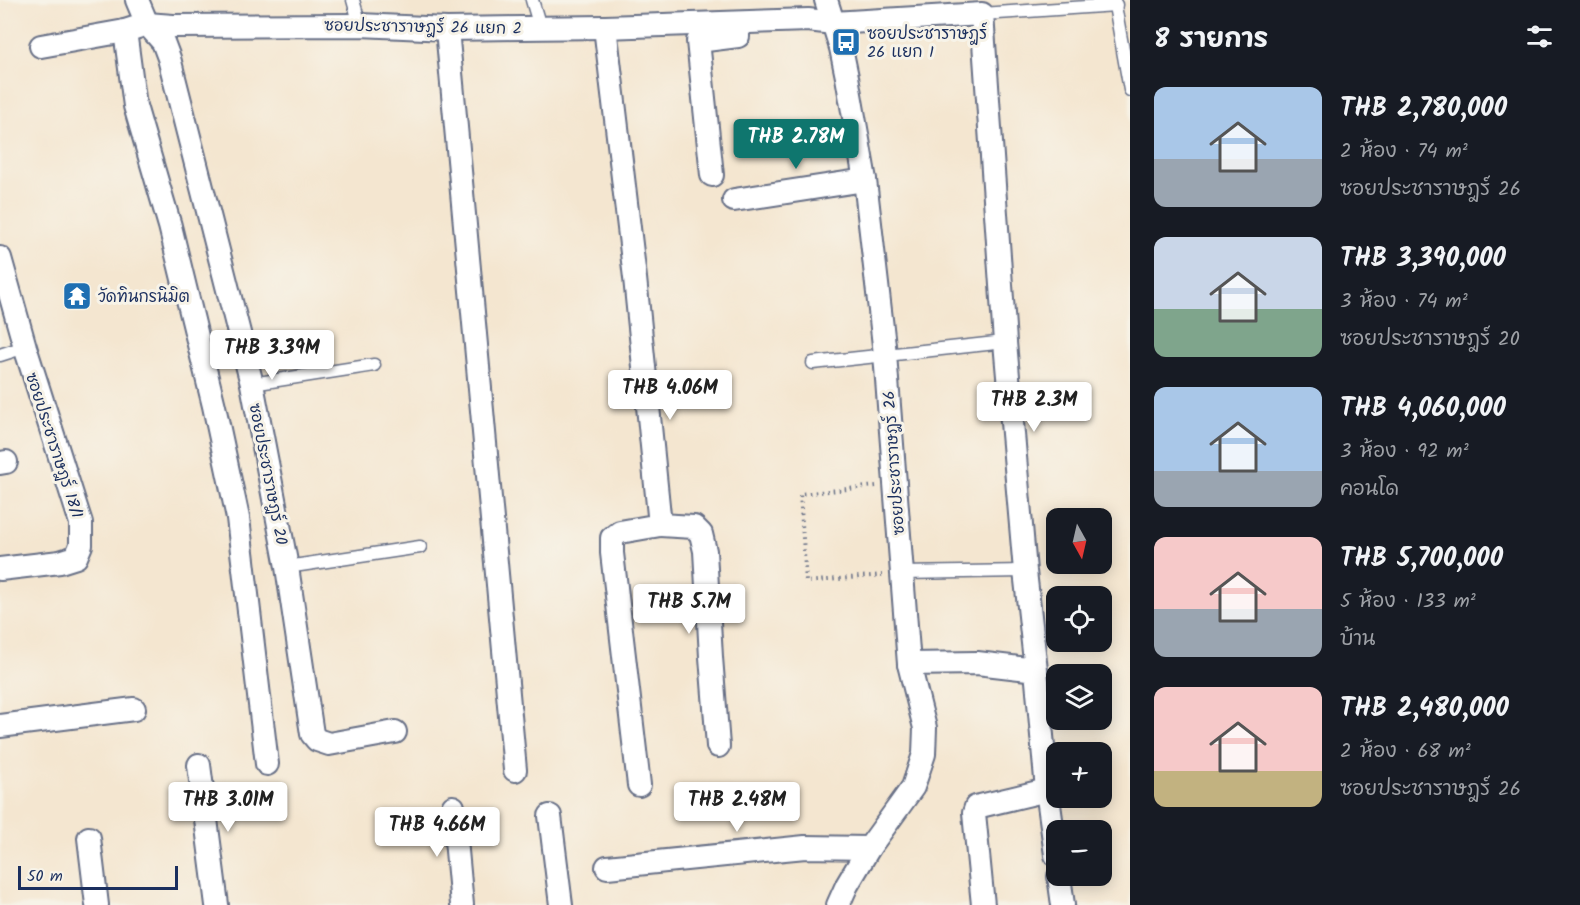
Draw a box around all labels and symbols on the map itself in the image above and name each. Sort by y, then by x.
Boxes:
street label: ซอยประชาราษฎร์ 26 แยก 2 [324,13,522,42]
place label: ซอยประชาราษฎร์ 26 แยก 1 [867,22,988,65]
bus stop icon: ซอยประชาราษฎร์ 26 แยก 1 [830,26,862,58]
pin: THB 2.78M [727,119,865,170]
temple icon: วัดทินกรนิมิต [61,280,93,312]
place label: วัดทินกรนิมิต [98,285,190,310]
pin: THB 3.39M [203,330,341,381]
street label: ซอยประชาราษฎร์ 18/1 [18,369,89,522]
pin: THB 4.06M [601,370,739,421]
pin: THB 2.3M [972,382,1096,433]
street label: ซอยประชาราษฎร์ 26 [877,390,912,536]
street label: ซอยประชาราษฎร์ 20 [242,401,294,547]
north arrow [1046,508,1112,574]
pin: THB 5.7M [627,584,751,635]
pin: THB 3.01M [159,782,297,833]
pin: THB 2.48M [668,782,806,833]
pin: THB 4.66M [368,807,506,858]
scale bar [18,863,178,890]

